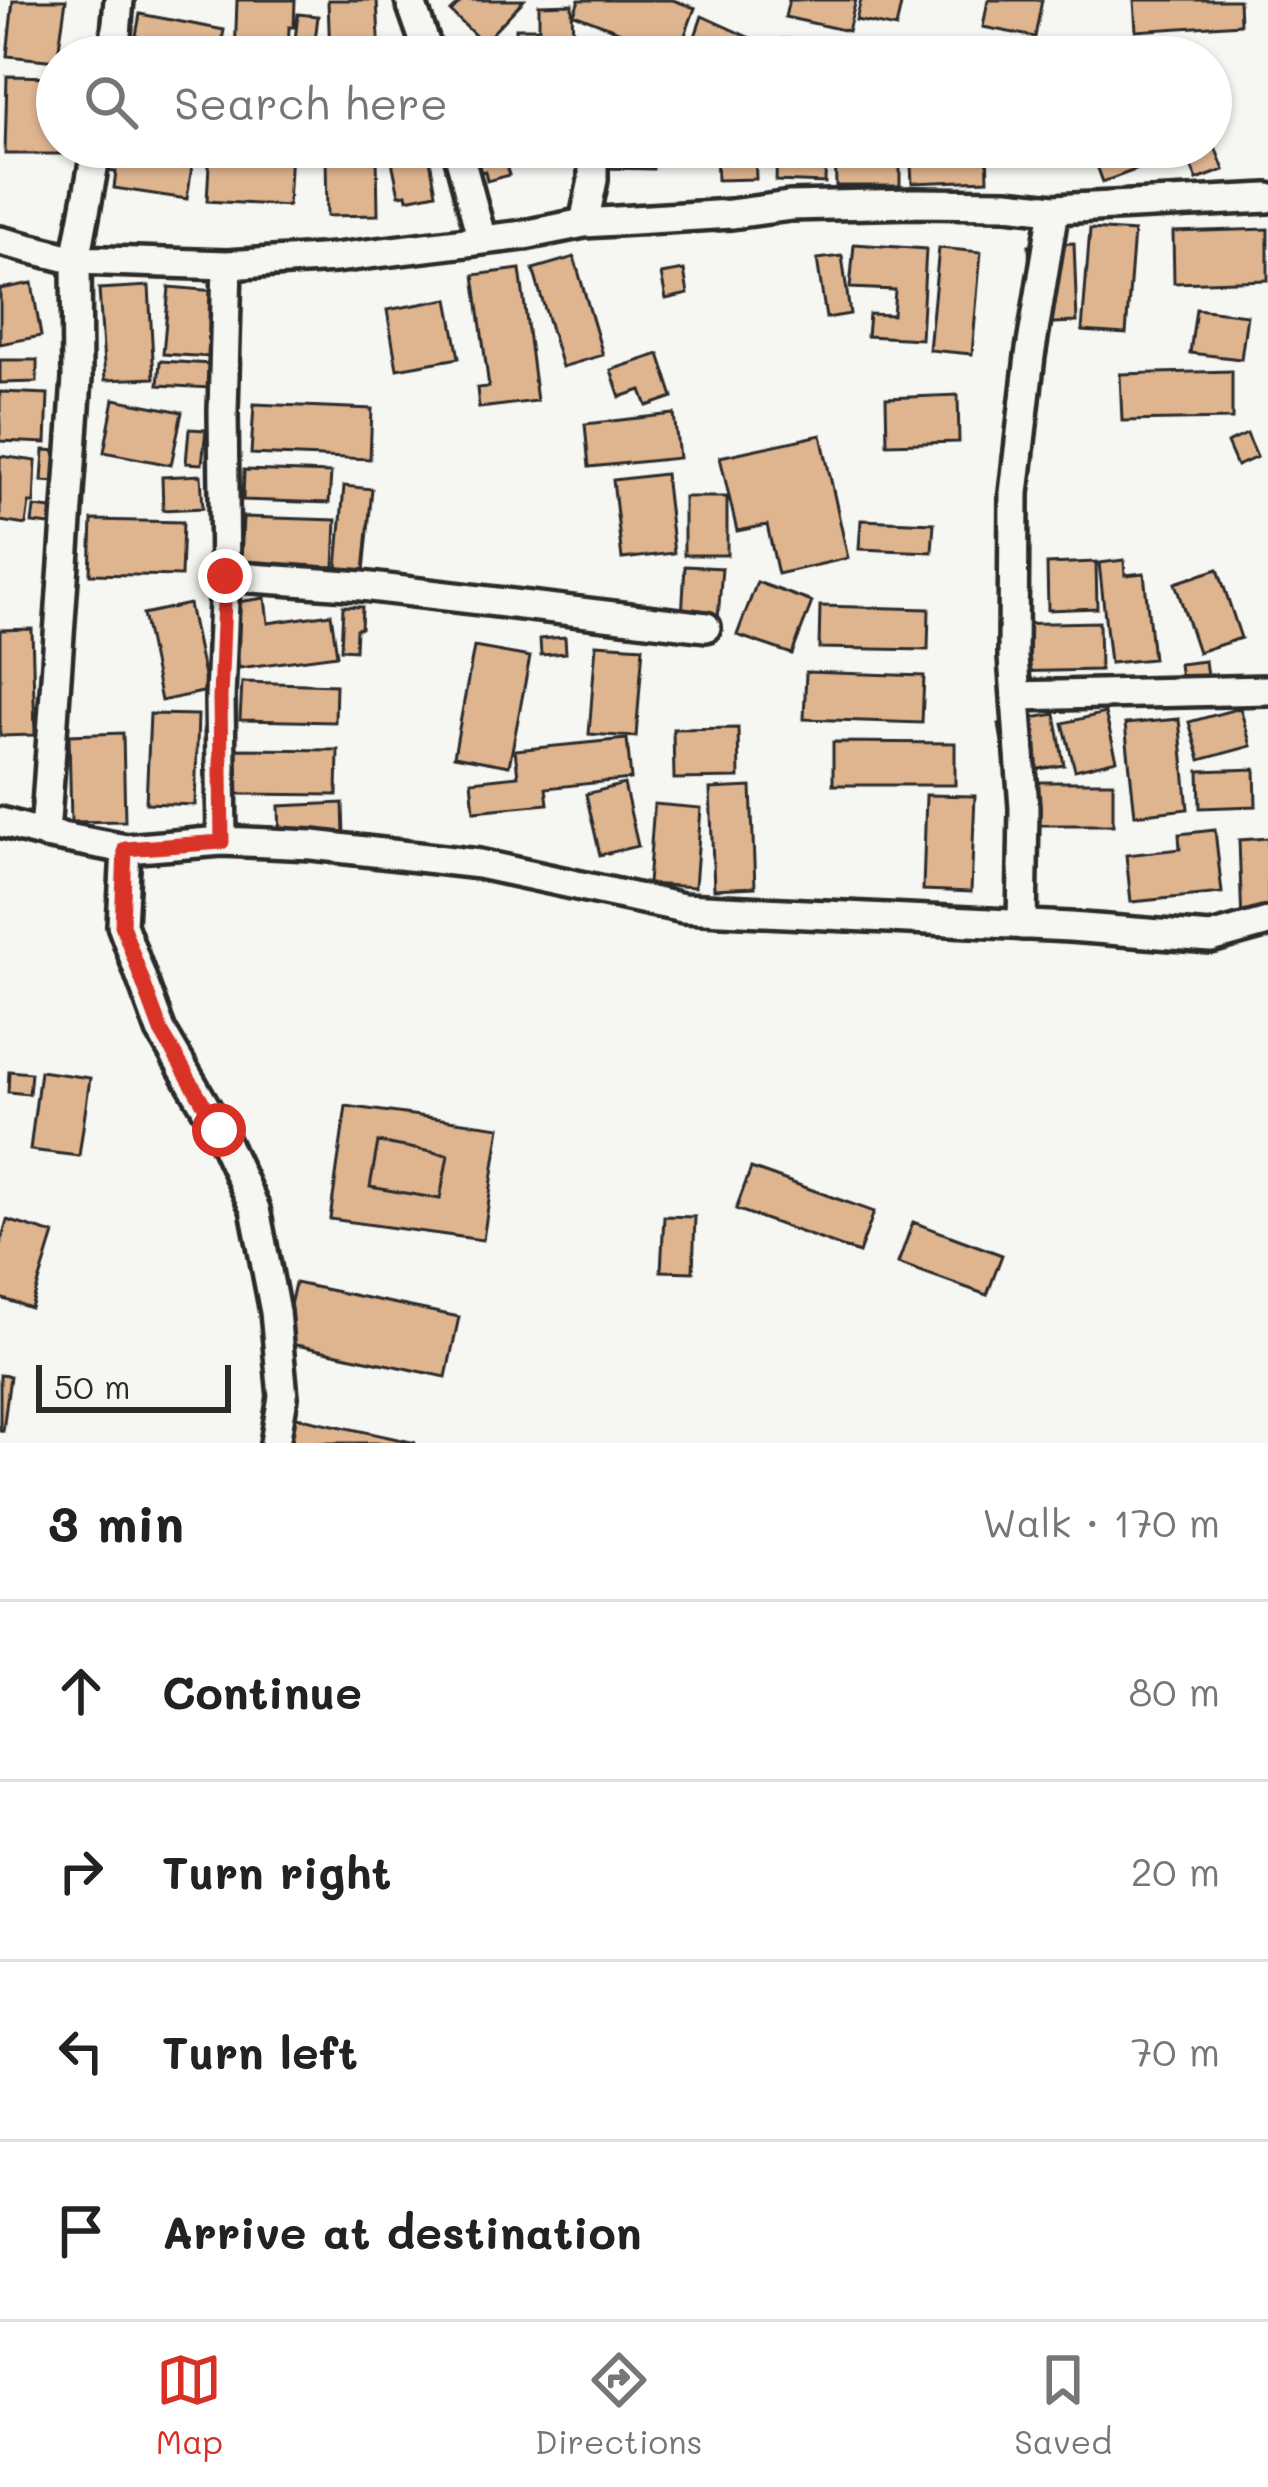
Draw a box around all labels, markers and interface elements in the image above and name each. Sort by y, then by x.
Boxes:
search box [36,36,1232,168]
icon: search [78,69,144,135]
text: Search here [174,73,448,131]
route end [198,549,252,603]
route start [192,1103,246,1157]
scale bar [36,1359,231,1412]
text: 50 m [54,1364,130,1407]
text: 3 min [48,1488,184,1555]
text: Walk · 170 m [982,1496,1220,1547]
icon: ahead [48,1658,114,1724]
text: Continue [162,1662,362,1720]
text: 80 m [1129,1665,1220,1716]
icon: right [48,1838,114,1904]
text: Turn right [162,1842,391,1900]
text: 20 m [1131,1845,1220,1896]
icon: left [48,2018,114,2084]
text: Turn left [162,2022,358,2080]
text: 70 m [1131,2025,1220,2076]
icon: arrive [48,2198,114,2264]
text: Arrive at destination [162,2202,642,2260]
tab: Map [156,2347,223,2462]
tab: Directions [535,2347,702,2462]
tab: Saved [1014,2347,1112,2462]

